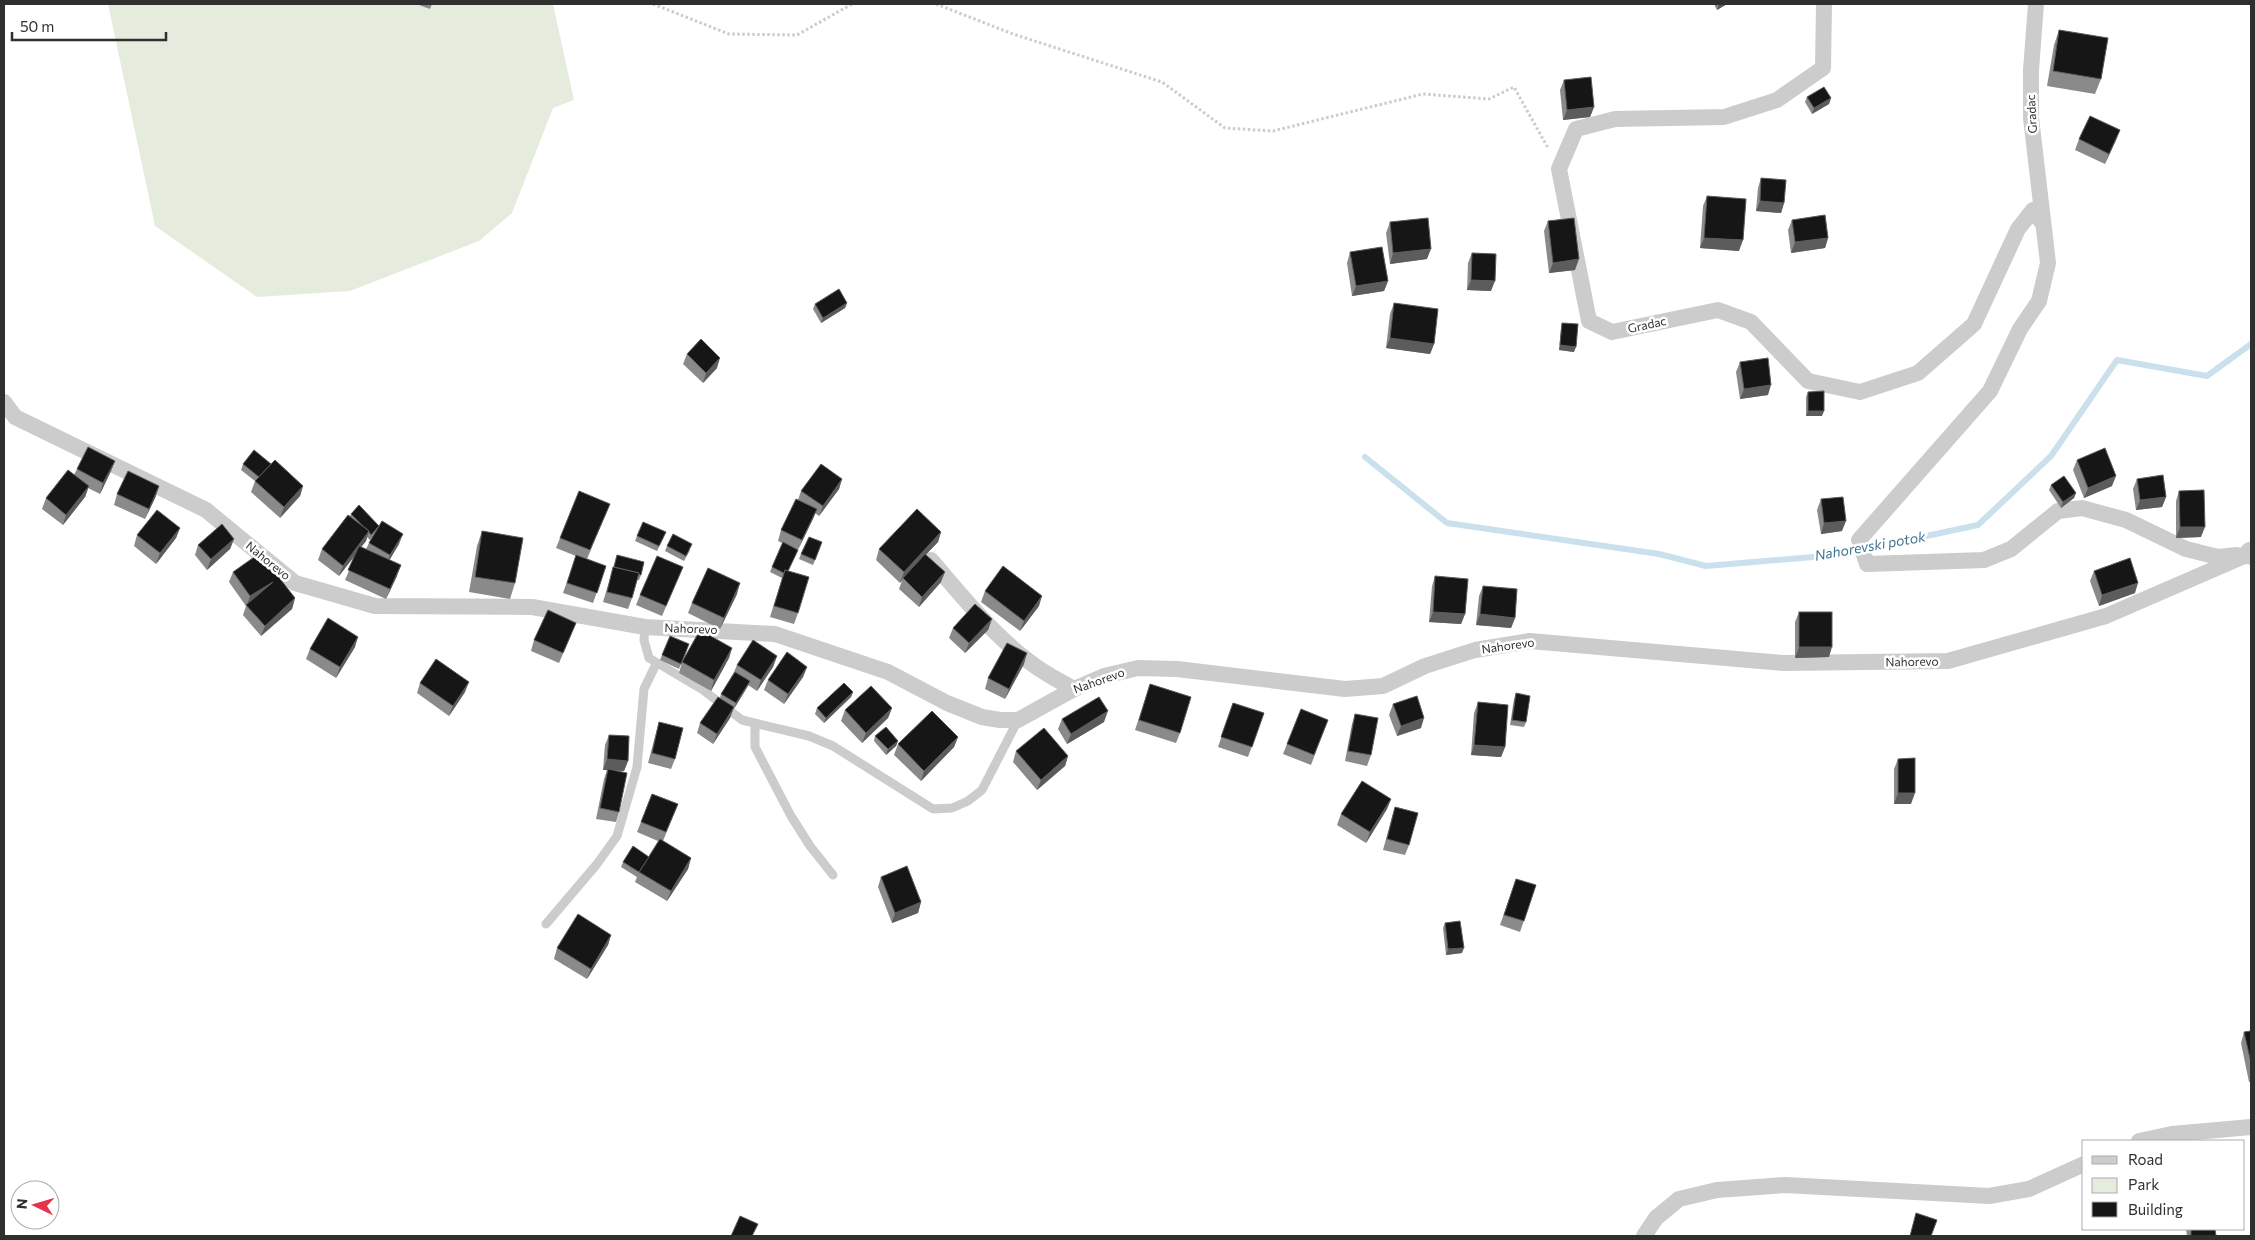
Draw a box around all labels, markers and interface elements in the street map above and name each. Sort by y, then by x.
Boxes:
scale bar [12,10,166,42]
text: 50 m [20,17,54,35]
street label: Gradac [2023,94,2039,134]
street label: Gradac [1626,313,1667,335]
water label: Nahorevski potok [1813,527,1927,564]
street label: Nahorevo [244,538,294,582]
street label: Nahorevo [664,620,718,636]
street label: Nahorevo [1481,634,1535,656]
street label: Nahorevo [1885,654,1939,668]
street label: Nahorevo [1071,664,1126,696]
legend [2082,1140,2245,1230]
text: Road [2128,1150,2163,1168]
text: Park [2128,1175,2159,1193]
north arrow [10,1180,60,1230]
text: N [13,1198,30,1210]
text: Building [2128,1200,2183,1218]

